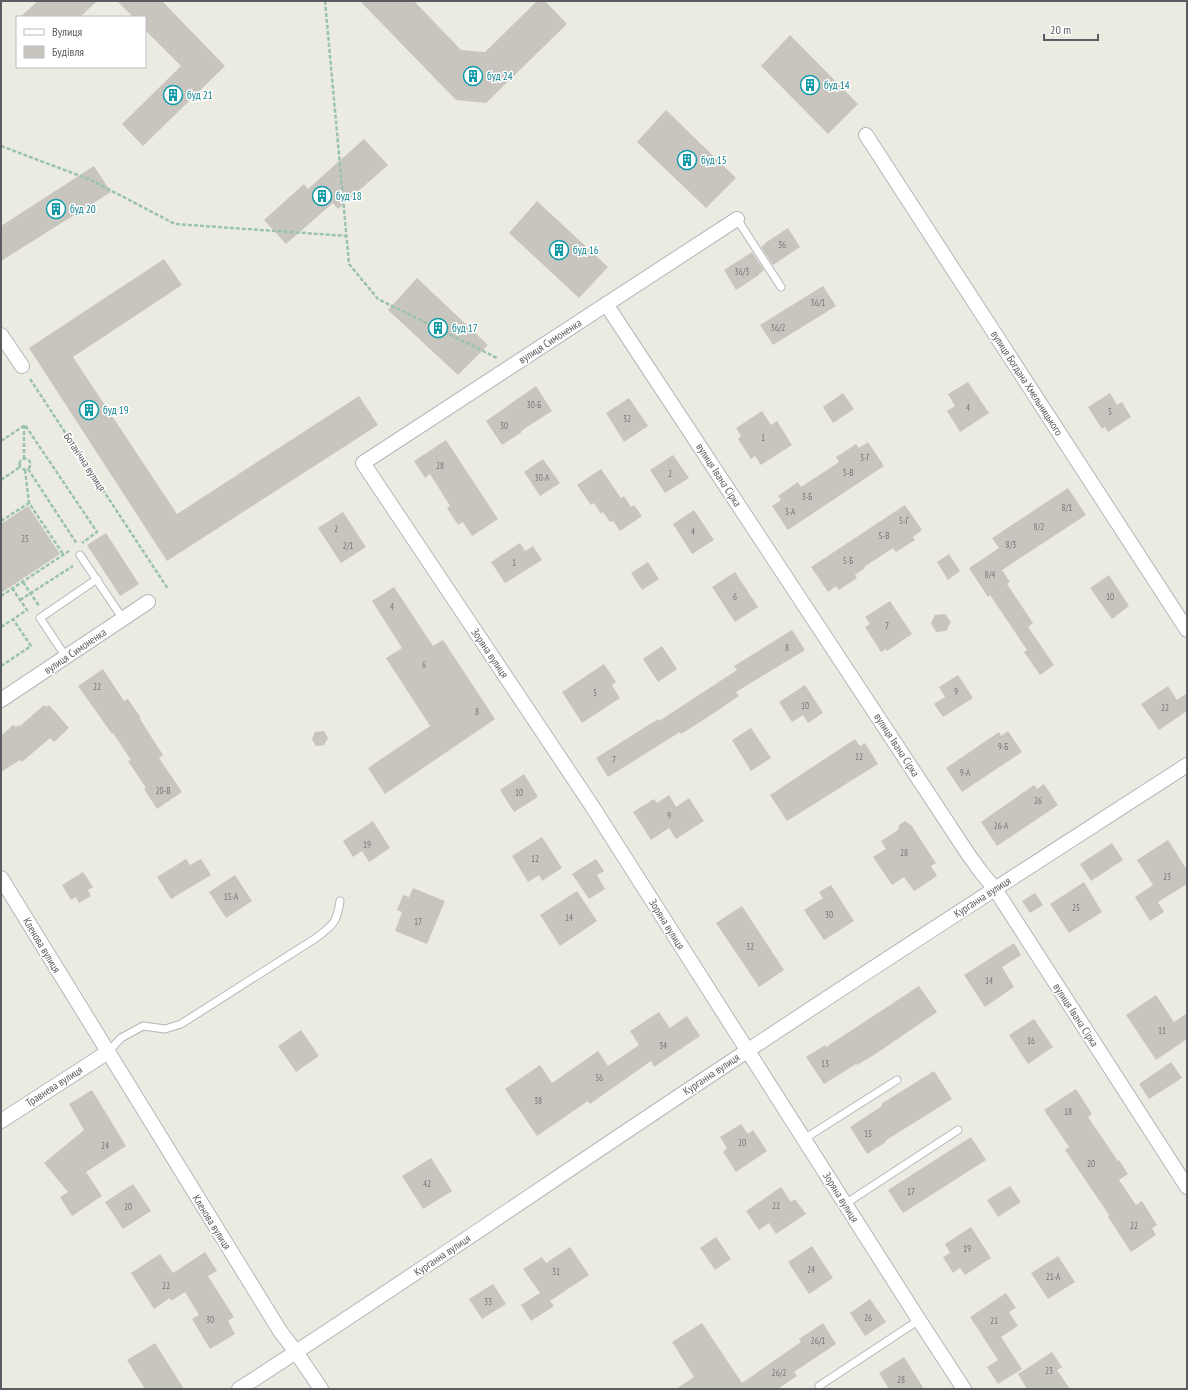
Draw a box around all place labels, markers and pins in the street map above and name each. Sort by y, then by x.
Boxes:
building icon: буд 24 [462,65,484,87]
place label: буд 24 [487,69,513,83]
building icon: буд 14 [799,74,821,96]
place label: буд 14 [824,78,850,92]
building icon: буд 21 [162,84,184,106]
place label: буд 21 [187,88,213,102]
building icon: буд 15 [676,149,698,171]
place label: буд 15 [701,153,727,167]
building icon: буд 18 [311,185,333,207]
place label: буд 18 [336,189,362,203]
building icon: буд 20 [45,198,67,220]
place label: буд 20 [70,202,96,216]
building icon: буд 16 [548,239,570,261]
place label: буд 16 [573,243,599,257]
building icon: буд 17 [427,317,449,339]
place label: буд 17 [452,321,478,335]
building icon: буд 19 [78,399,100,421]
place label: буд 19 [103,403,129,417]

